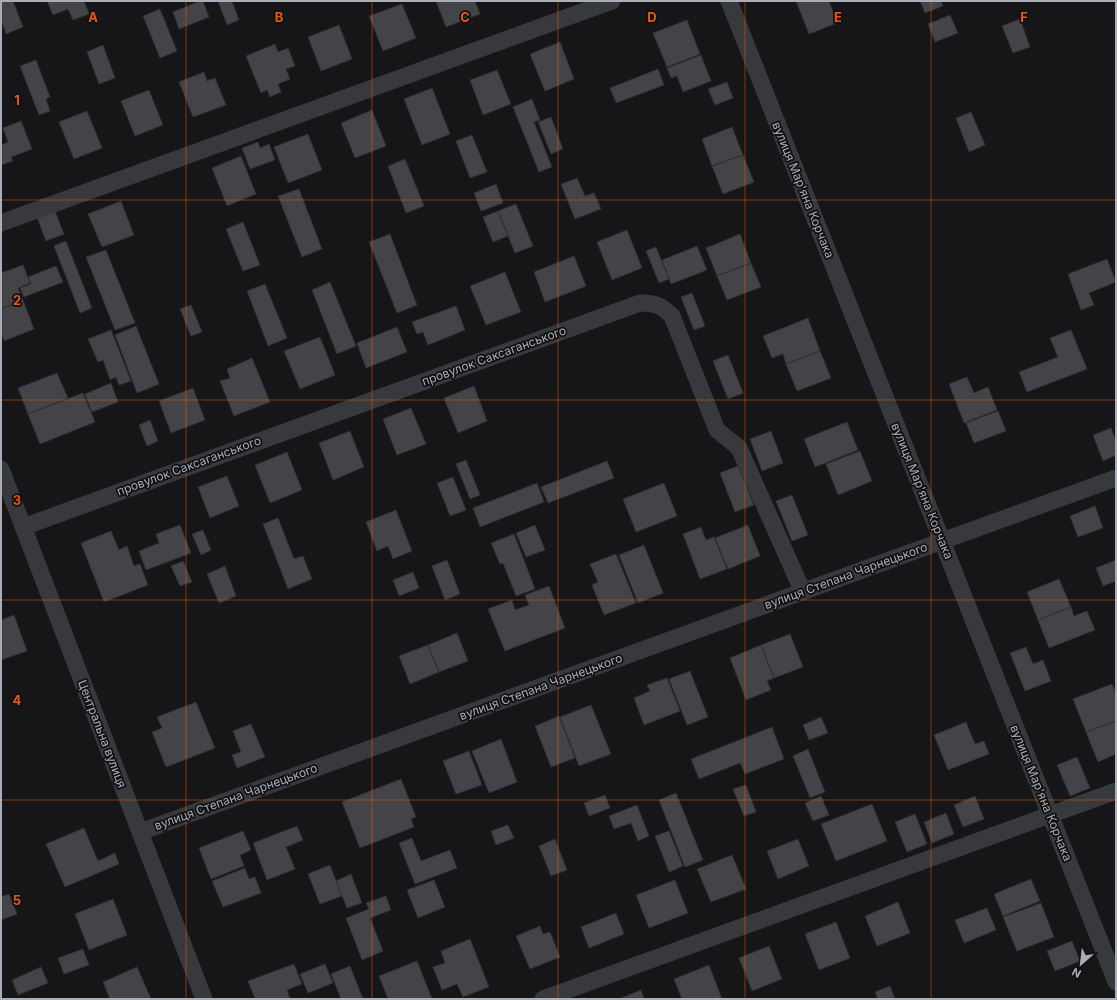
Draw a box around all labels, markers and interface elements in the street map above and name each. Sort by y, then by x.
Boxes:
text: A [88,9,98,25]
text: B [275,9,284,25]
text: C [460,9,470,25]
text: D [647,9,657,25]
text: E [834,9,842,25]
text: F [1020,9,1028,25]
text: 1 [14,92,20,108]
street label: вулиця Мар'яна Корчака [769,120,838,260]
text: 2 [13,292,21,308]
street label: провулок Саксаганського [420,322,568,389]
street label: вулиця Мар'яна Корчака [888,421,957,561]
street label: провулок Саксаганського [115,432,263,499]
text: 3 [13,492,21,508]
street label: вулиця Степана Чарнецького [762,539,929,612]
street label: вулиця Степана Чарнецького [457,650,624,723]
street label: Центральна вулиця [75,678,130,790]
text: 4 [13,692,22,708]
street label: вулиця Мар'яна Корчака [1007,723,1076,863]
street label: вулиця Степана Чарнецького [152,760,319,833]
text: 5 [13,892,21,908]
north arrow [1061,944,1101,984]
text: N [1069,965,1083,981]

